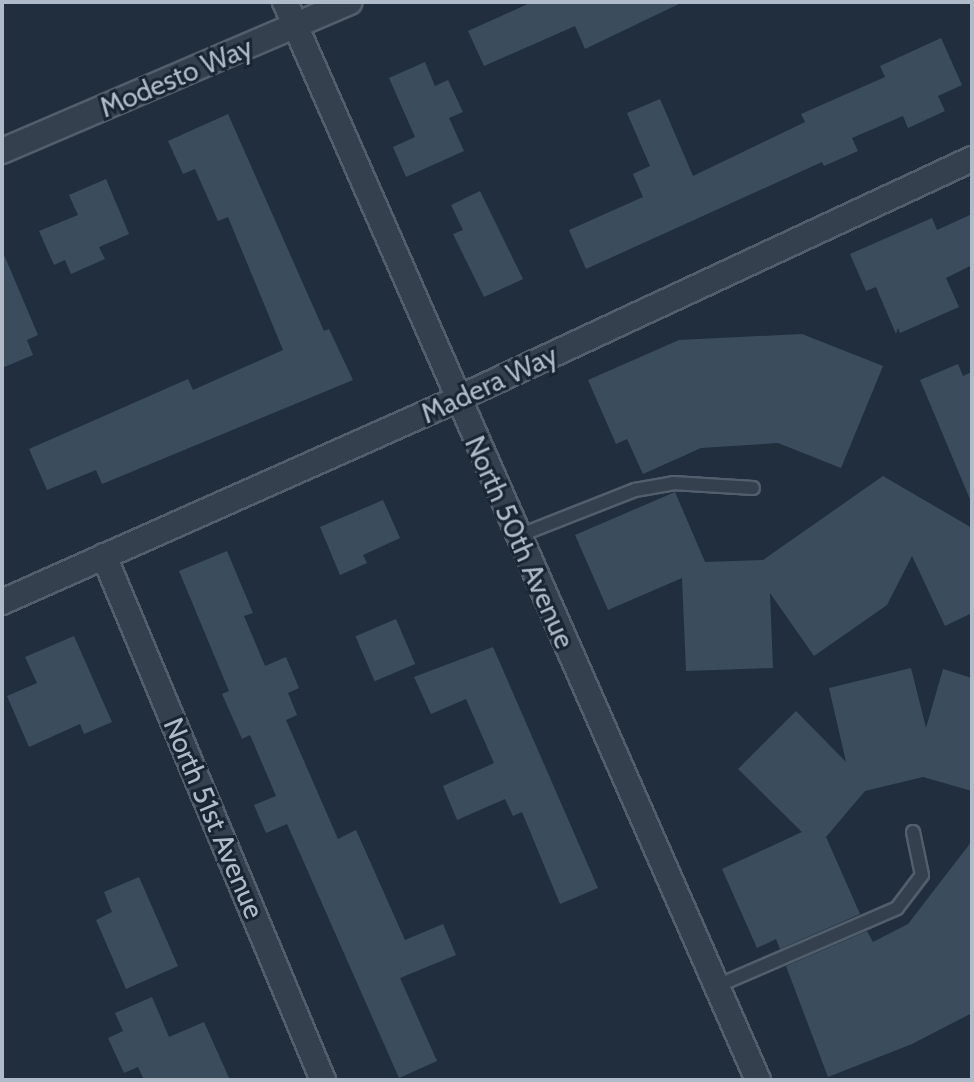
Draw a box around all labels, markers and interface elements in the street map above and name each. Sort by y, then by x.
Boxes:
street label: Modesto Way [95,30,257,124]
street label: Madera Way [415,338,563,430]
street label: North 50th Avenue [458,431,582,653]
street label: North 51st Avenue [157,713,271,923]

